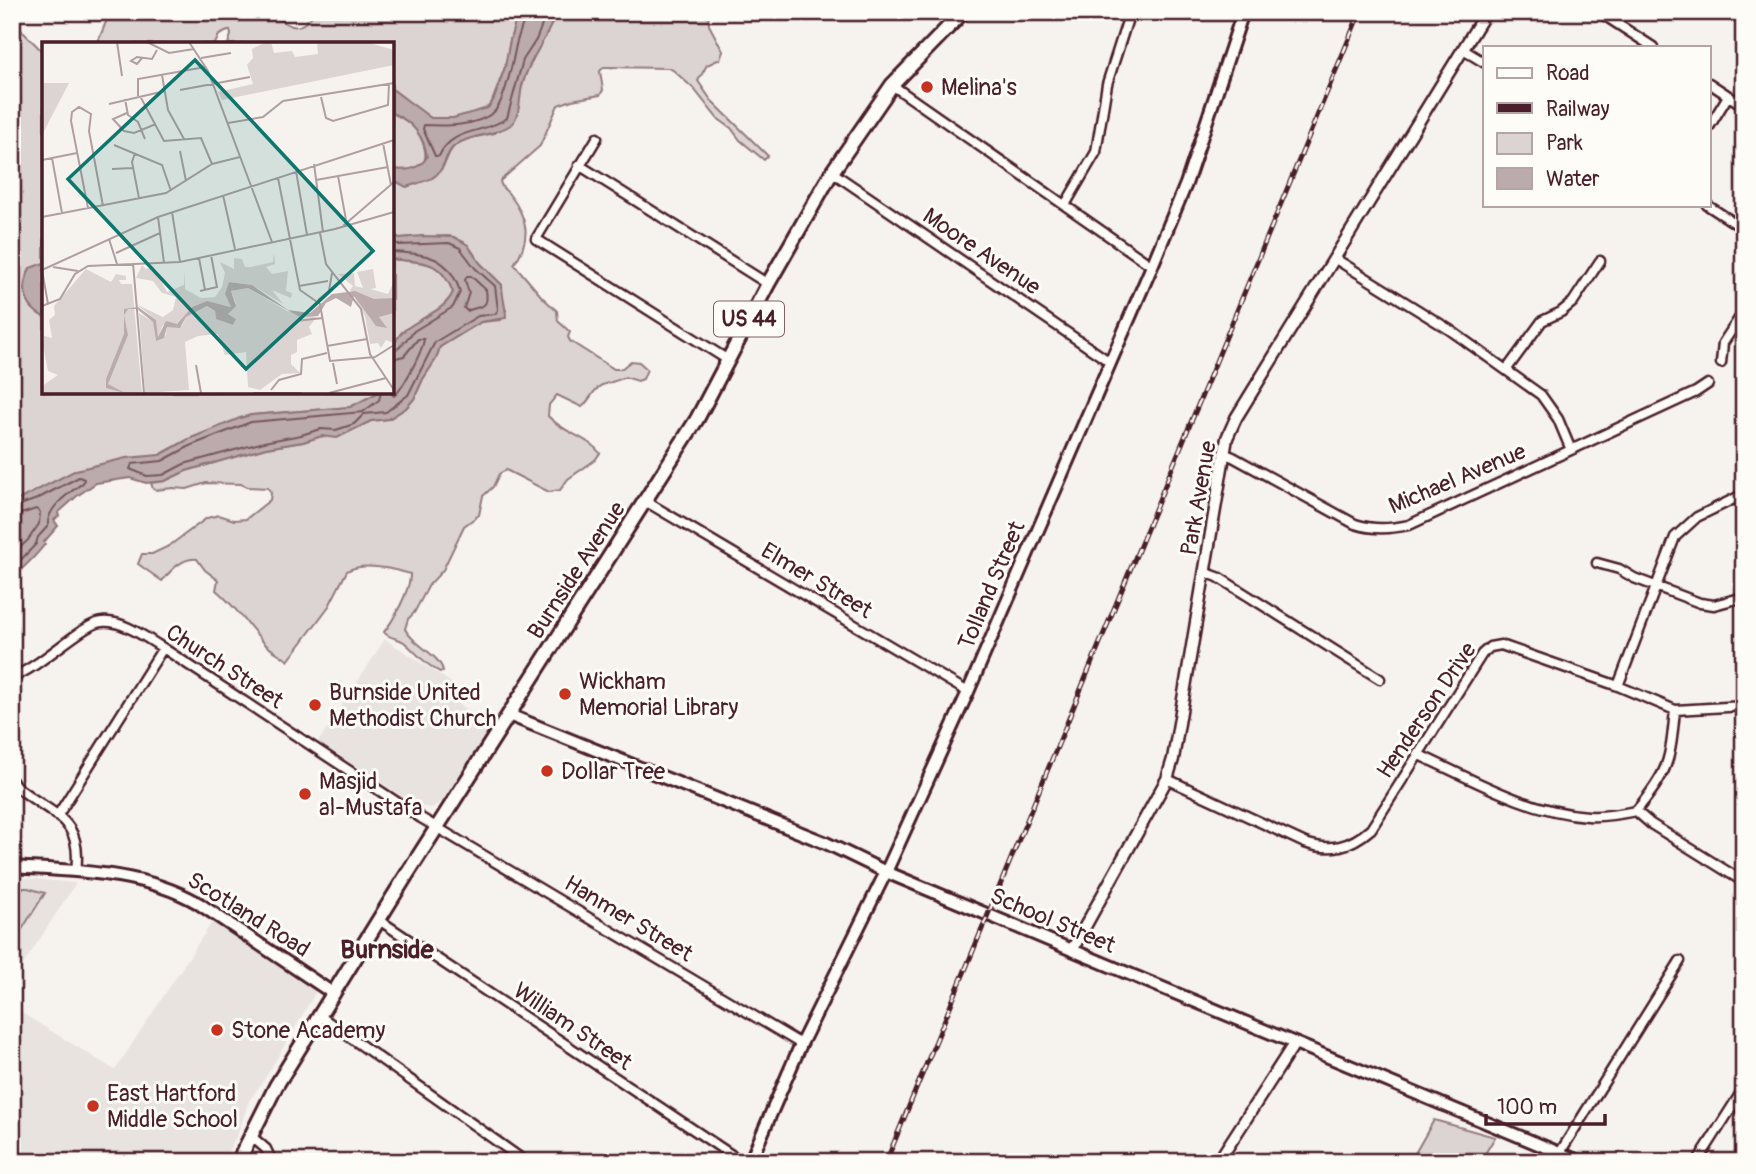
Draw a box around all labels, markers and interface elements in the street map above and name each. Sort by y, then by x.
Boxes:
inset map [42,42,394,394]
legend [1483,46,1710,206]
text: Road [1546,60,1590,87]
place label: Melina's [941,73,1017,102]
marker: Melina's [919,79,935,95]
text: Railway [1546,96,1610,123]
text: Park [1546,130,1583,157]
text: Water [1546,166,1600,193]
street label: Moore Avenue [917,201,1047,302]
road number: US 44 [714,302,784,336]
street label: Michael Avenue [1384,436,1531,520]
street label: Park Avenue [1174,438,1223,558]
street label: Burnside Avenue [521,495,632,645]
street label: Tolland Street [951,516,1032,654]
street label: Elmer Street [756,536,878,625]
street label: Church Street [160,618,290,716]
street label: Henderson Drive [1370,636,1483,784]
place label: Wickham Memorial Library [579,667,738,722]
place label: Burnside United Methodist Church [329,678,496,733]
marker: Wickham Memorial Library [557,686,573,702]
marker: Burnside United Methodist Church [307,697,323,713]
place label: Dollar Tree [561,757,666,786]
marker: Dollar Tree [539,763,555,779]
place label: Masjid al-Mustafa [319,767,422,822]
marker: Masjid al-Mustafa [297,786,313,802]
street label: Scotland Road [182,865,315,964]
street label: Hanmer Street [559,869,699,969]
street label: School Street [986,881,1121,960]
district label: Burnside [340,934,435,966]
street label: William Street [508,976,638,1077]
place label: Stone Academy [231,1016,385,1045]
marker: Stone Academy [209,1022,225,1038]
place label: East Hartford Middle School [107,1079,238,1134]
scale bar [1486,1083,1606,1127]
text: 100 m [1497,1094,1557,1121]
marker: East Hartford Middle School [85,1098,101,1114]

